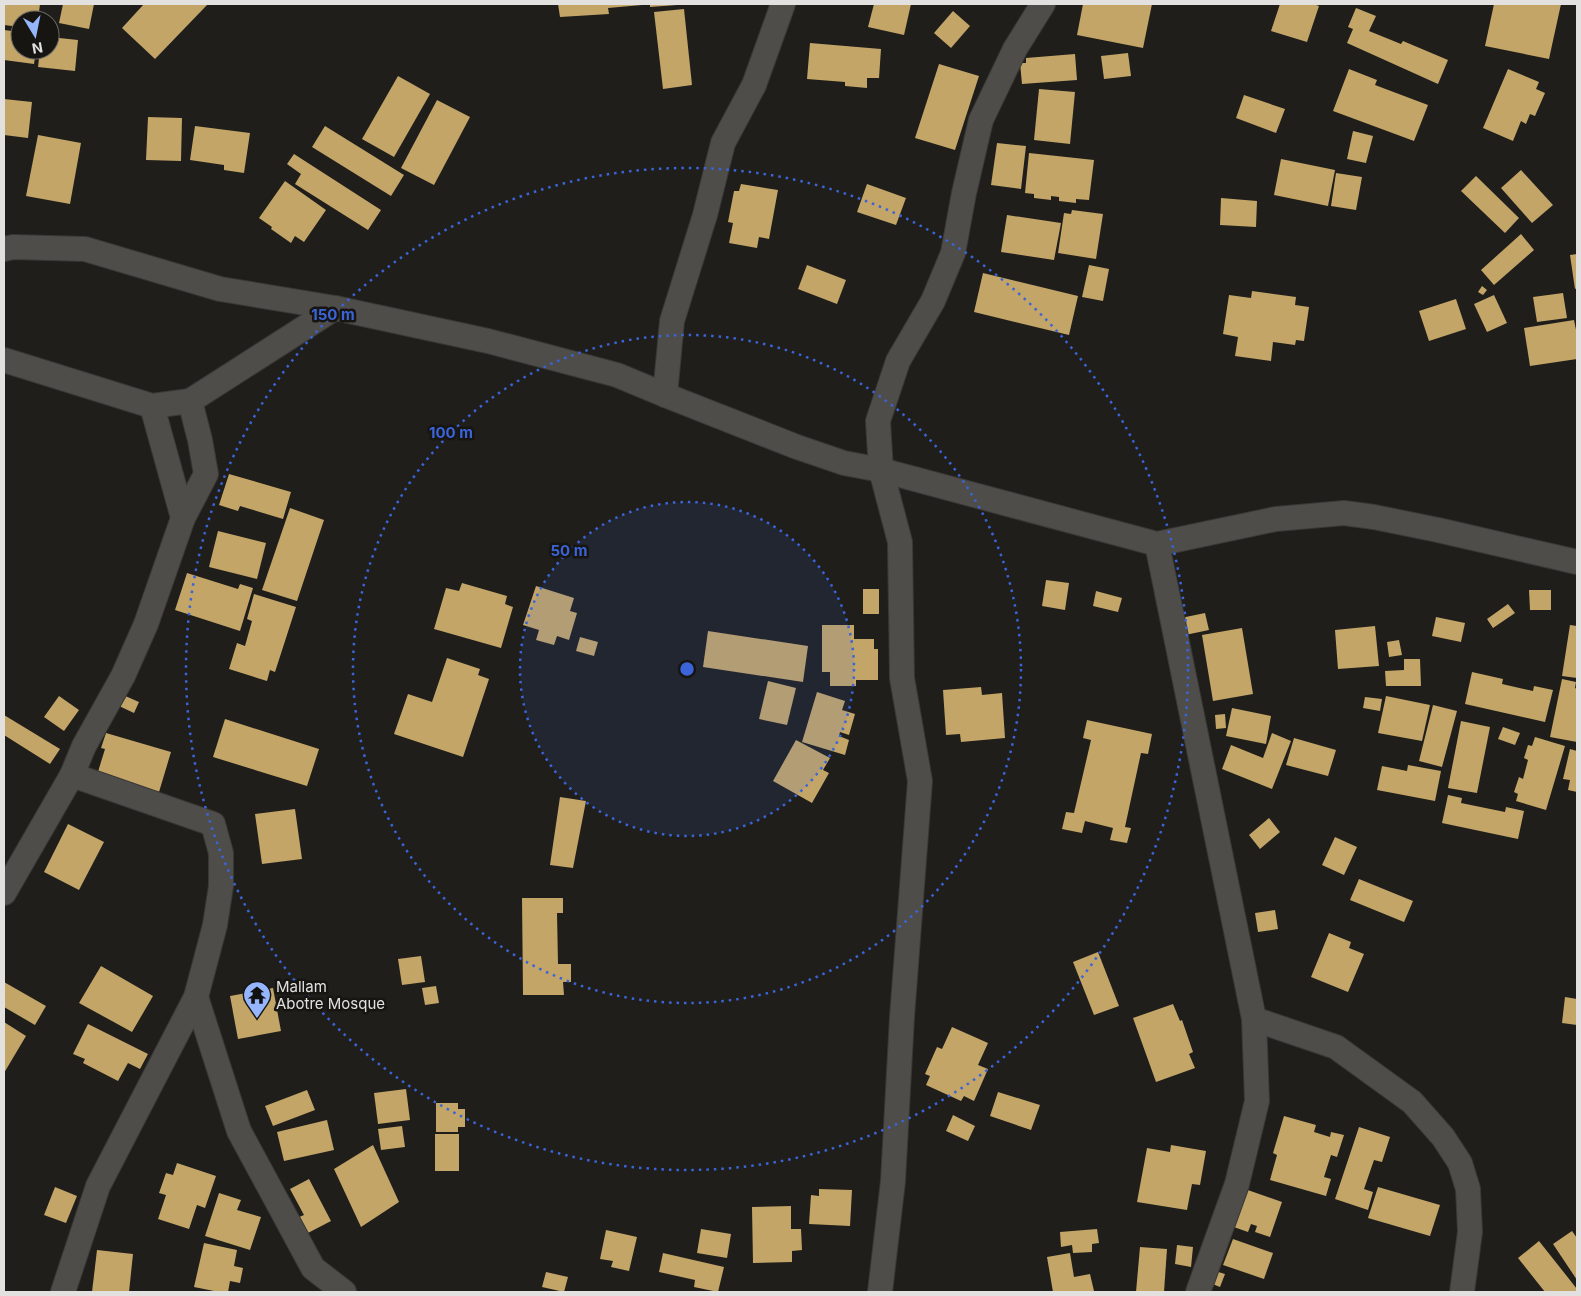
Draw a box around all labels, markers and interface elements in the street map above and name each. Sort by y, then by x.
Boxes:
north arrow [10,10,60,60]
text: N [31,39,44,58]
text: 150 m [311,305,355,324]
text: 100 m [429,423,473,442]
text: 50 m [551,541,587,560]
centre of rings [678,660,696,678]
place label: Mallam Abotre Mosque [276,977,385,1013]
temple icon: Mallam Abotre Mosque [242,980,272,1019]

